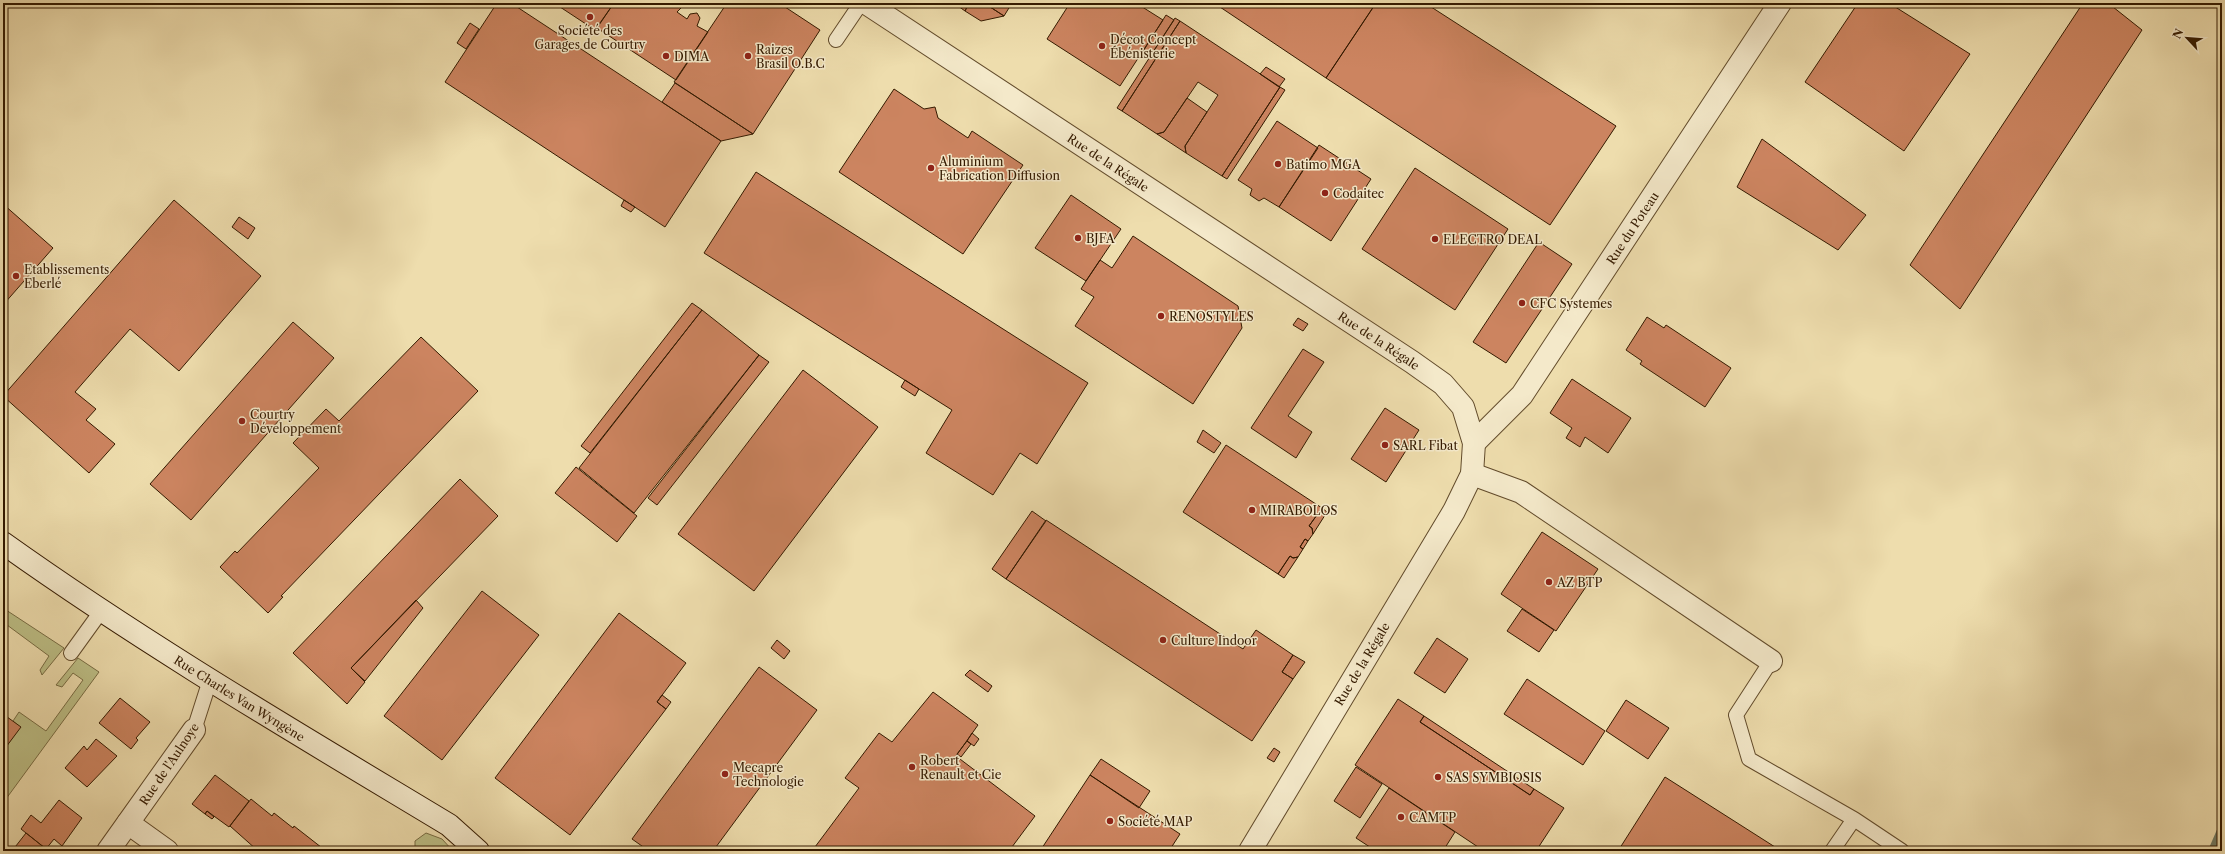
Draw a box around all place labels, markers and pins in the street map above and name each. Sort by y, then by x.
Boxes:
marker: Société des Garages de Courtry [585,12,595,22]
place label: Société des Garages de Courtry [534,23,646,52]
place label: Décot Concept Ébénisterie [1110,32,1197,61]
marker: Décot Concept Ébénisterie [1097,41,1107,51]
place label: Raizes Brasil O.B.C [756,42,825,71]
place label: DIMA [674,49,710,64]
marker: DIMA [661,51,671,61]
marker: Raizes Brasil O.B.C [743,51,753,61]
place label: Aluminium Fabrication Diffusion [938,154,1060,183]
place label: Batimo MGA [1286,157,1362,172]
marker: Batimo MGA [1273,159,1283,169]
marker: Aluminium Fabrication Diffusion [926,163,936,173]
place label: Codaitec [1333,186,1384,201]
marker: Codaitec [1320,188,1330,198]
place label: BJFA [1086,231,1116,246]
place label: ELECTRO DEAL [1443,232,1542,247]
marker: BJFA [1073,233,1083,243]
marker: ELECTRO DEAL [1430,234,1440,244]
place label: Etablissements Eberlé [24,262,109,291]
marker: Etablissements Eberlé [11,271,21,281]
place label: CFC Systemes [1530,296,1612,311]
marker: CFC Systemes [1517,298,1527,308]
place label: RENOSTYLES [1169,309,1254,324]
marker: RENOSTYLES [1156,311,1166,321]
place label: Courtry Développement [250,407,342,436]
marker: Courtry Développement [237,416,247,426]
place label: SARL Fibat [1393,438,1458,453]
marker: SARL Fibat [1380,440,1390,450]
place label: MIRABOLOS [1260,503,1338,518]
marker: MIRABOLOS [1247,505,1257,515]
place label: AZ BTP [1556,575,1603,590]
marker: AZ BTP [1544,577,1554,587]
place label: Culture Indoor [1171,633,1257,648]
marker: Culture Indoor [1158,635,1168,645]
place label: Robert Renault et Cie [920,753,1002,782]
place label: Mecapre Technologie [733,760,804,789]
marker: Robert Renault et Cie [907,762,917,772]
marker: Mecapre Technologie [720,769,730,779]
place label: SAS SYMBIOSIS [1446,770,1542,785]
marker: SAS SYMBIOSIS [1433,772,1443,782]
place label: CAMTP [1409,810,1456,825]
marker: CAMTP [1396,812,1406,822]
place label: Société MAP [1118,814,1192,829]
marker: Société MAP [1105,816,1115,826]

